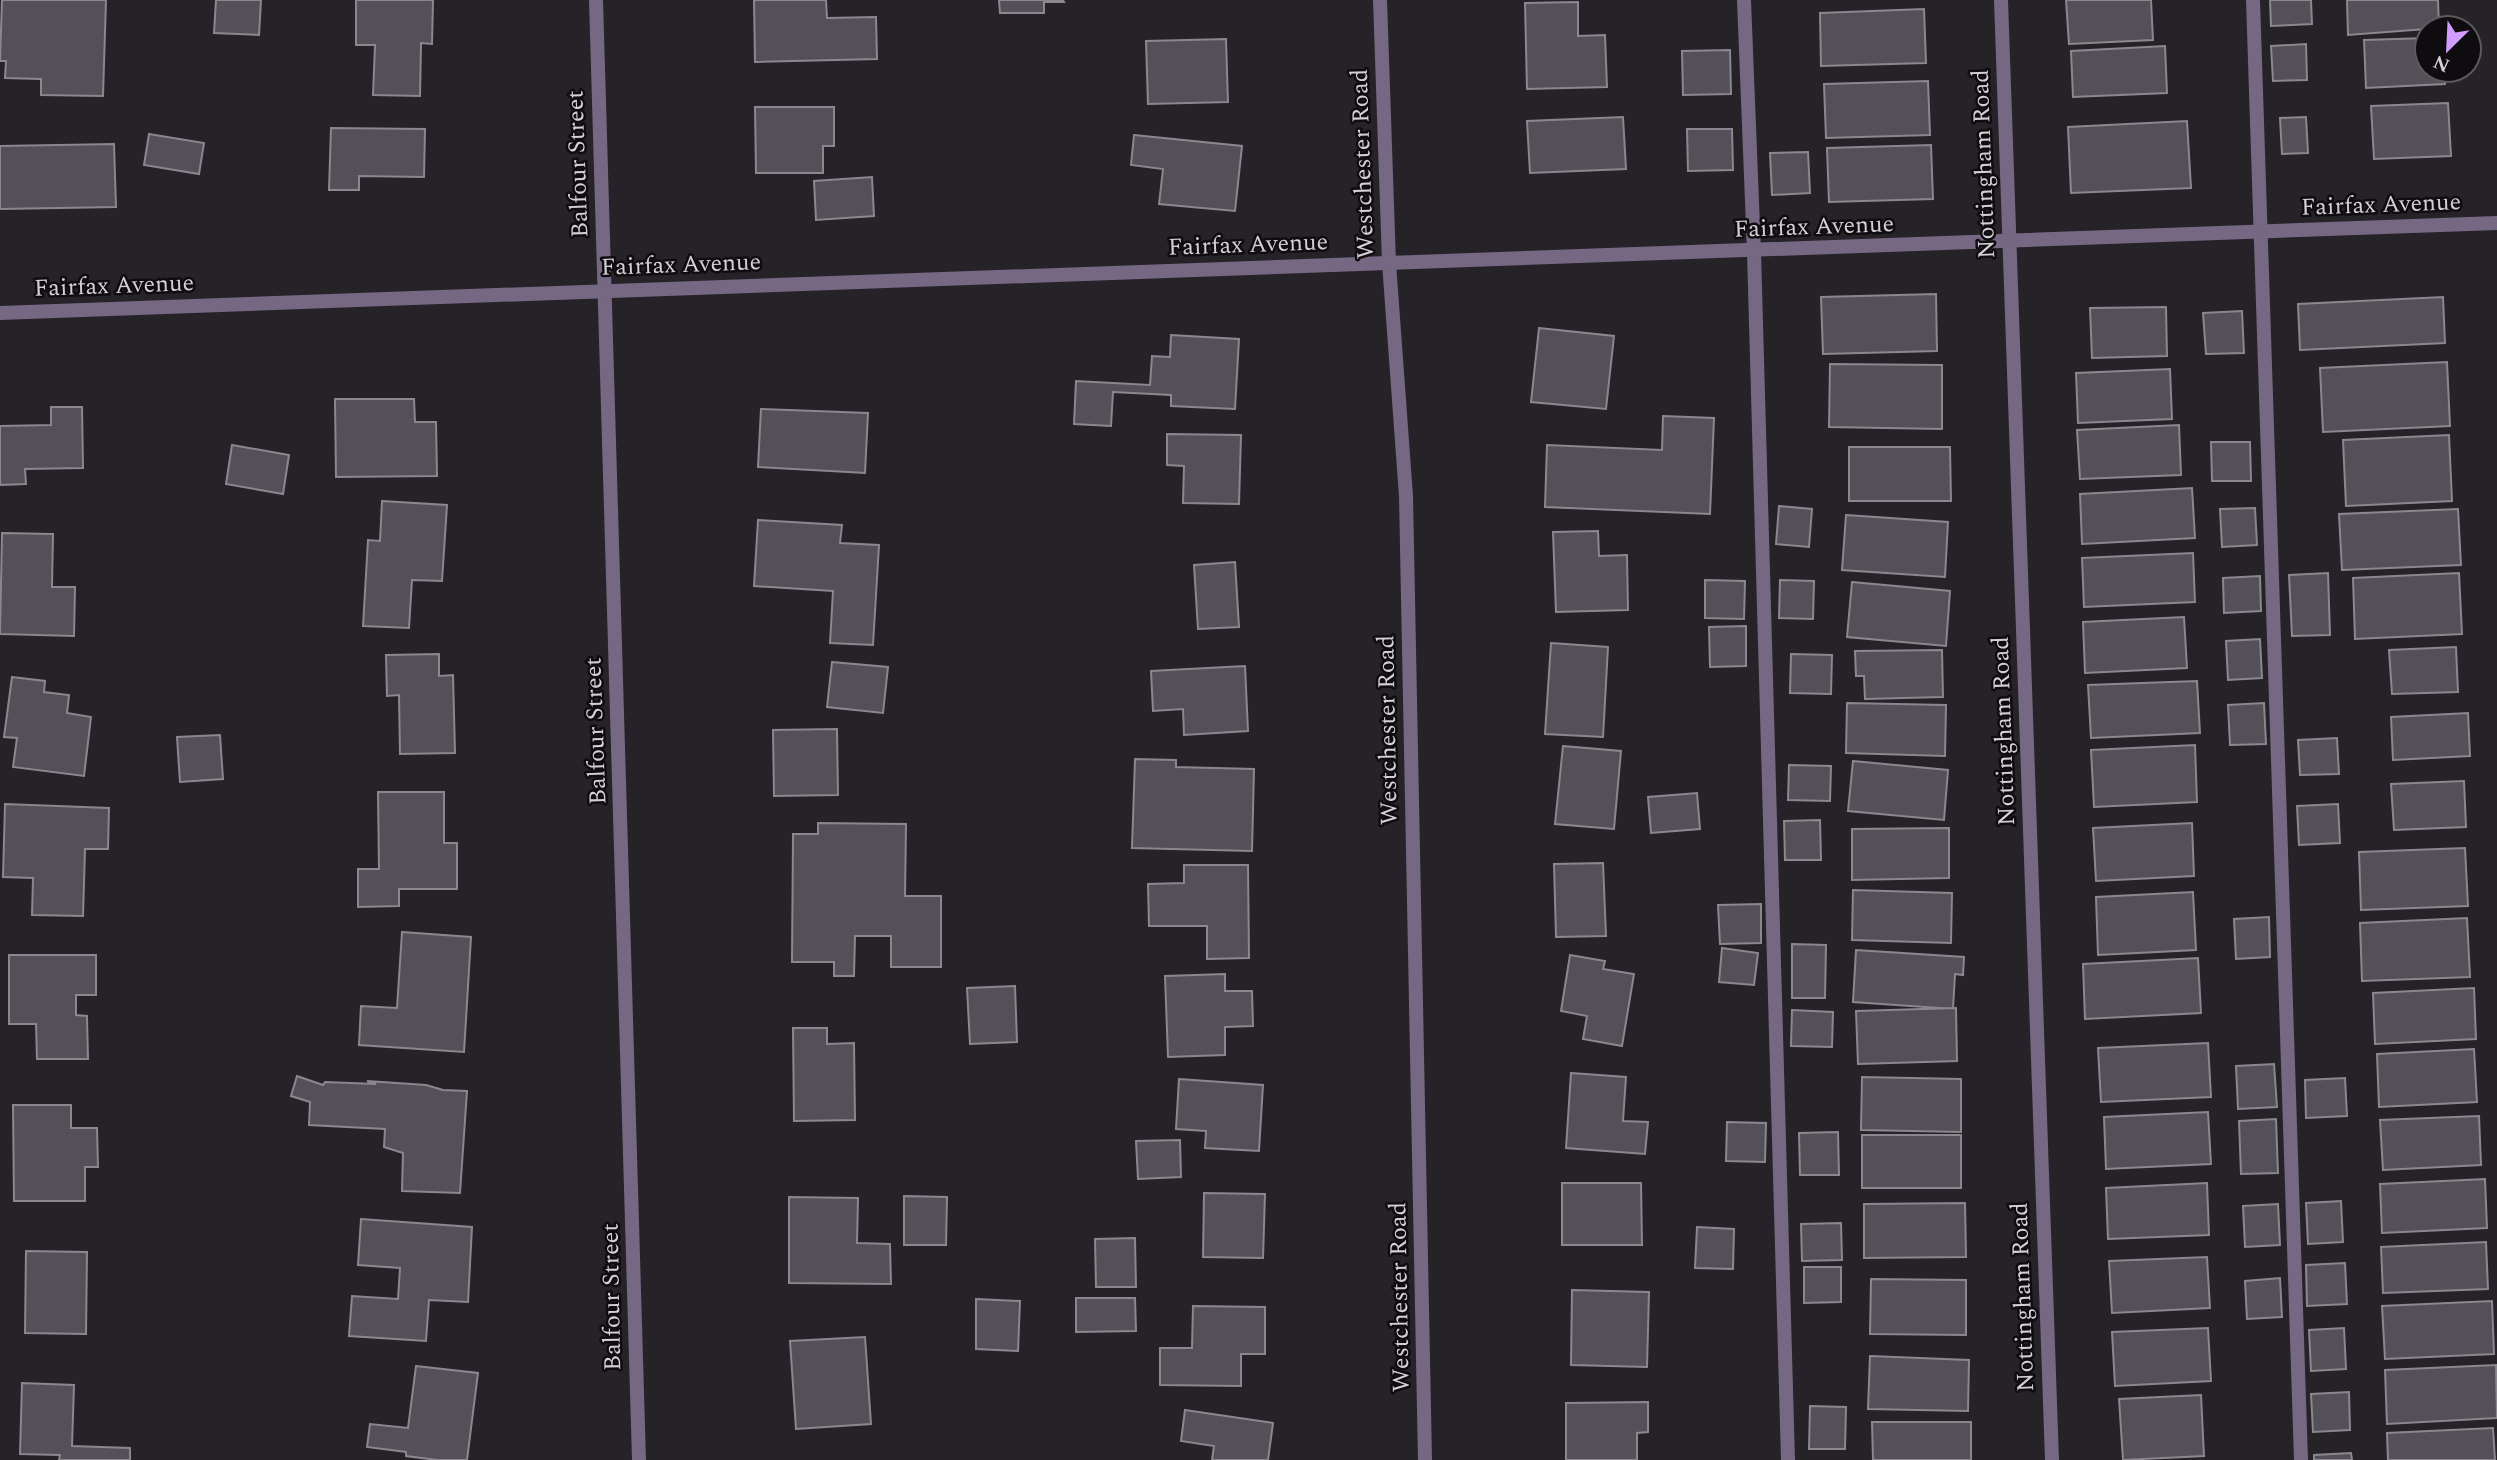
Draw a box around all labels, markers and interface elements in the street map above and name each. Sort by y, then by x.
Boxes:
north arrow [2413,14,2483,84]
text: N [2429,47,2455,80]
street label: Westchester Road [1342,68,1384,260]
street label: Nottingham Road [1963,69,2005,259]
street label: Balfour Street [557,90,599,238]
street label: Fairfax Avenue [2300,184,2462,226]
street label: Fairfax Avenue [1733,206,1895,248]
street label: Fairfax Avenue [1167,224,1329,266]
street label: Fairfax Avenue [600,244,762,286]
street label: Fairfax Avenue [33,265,195,307]
street label: Westchester Road [1368,635,1408,825]
street label: Nottingham Road [1983,636,2025,826]
street label: Balfour Street [575,657,617,805]
street label: Westchester Road [1380,1202,1420,1392]
street label: Nottingham Road [2002,1202,2044,1392]
street label: Balfour Street [593,1223,631,1371]

